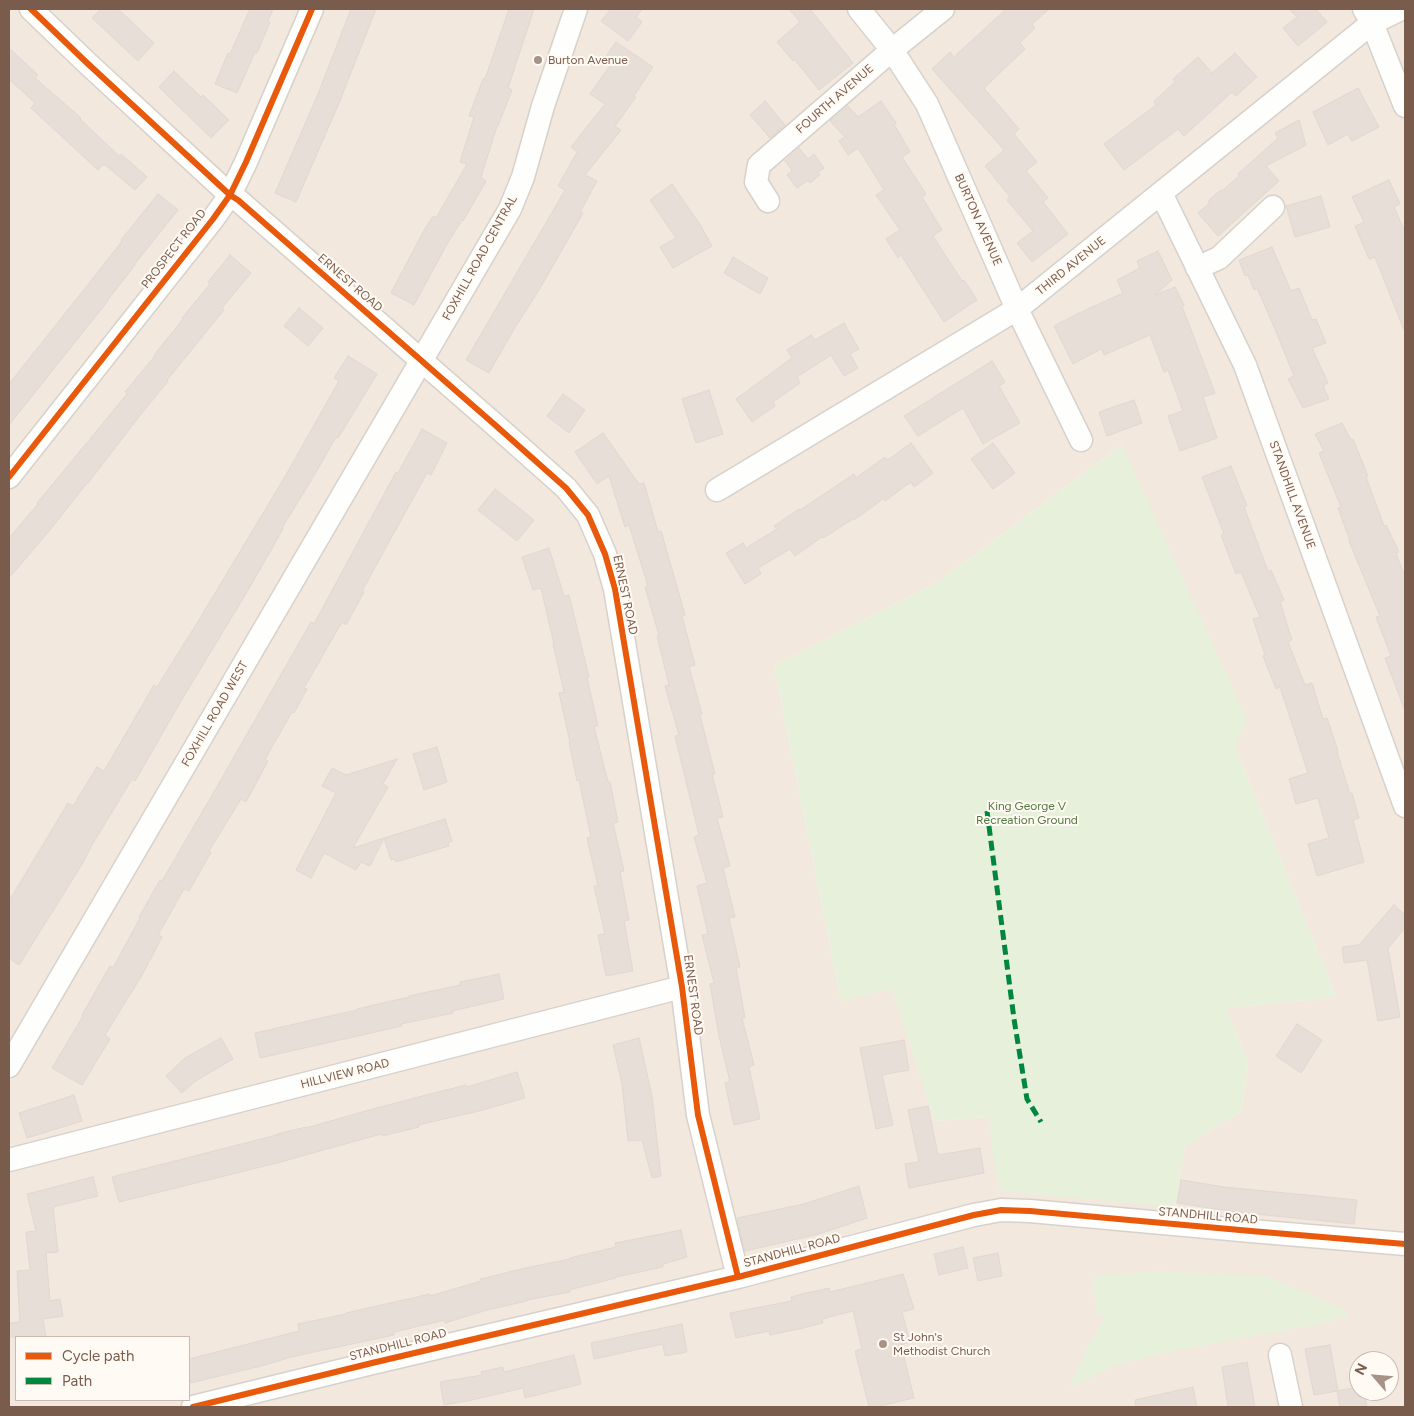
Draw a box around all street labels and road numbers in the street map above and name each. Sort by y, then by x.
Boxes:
street label: FOURTH AVENUE [793,61,877,137]
street label: BURTON AVENUE [951,172,1005,268]
street label: FOXHILL ROAD CENTRAL [440,193,520,323]
street label: PROSPECT ROAD [139,206,209,292]
street label: THIRD AVENUE [1033,233,1109,299]
street label: ERNEST ROAD [315,251,385,315]
street label: STANDHILL AVENUE [1266,439,1318,551]
street label: ERNEST ROAD [610,554,640,636]
street label: FOXHILL ROAD WEST [179,659,251,769]
street label: ERNEST ROAD [680,954,706,1036]
street label: HILLVIEW ROAD [299,1056,391,1092]
street label: STANDHILL ROAD [1158,1204,1258,1228]
street label: STANDHILL ROAD [742,1231,842,1271]
street label: STANDHILL ROAD [348,1326,448,1364]

